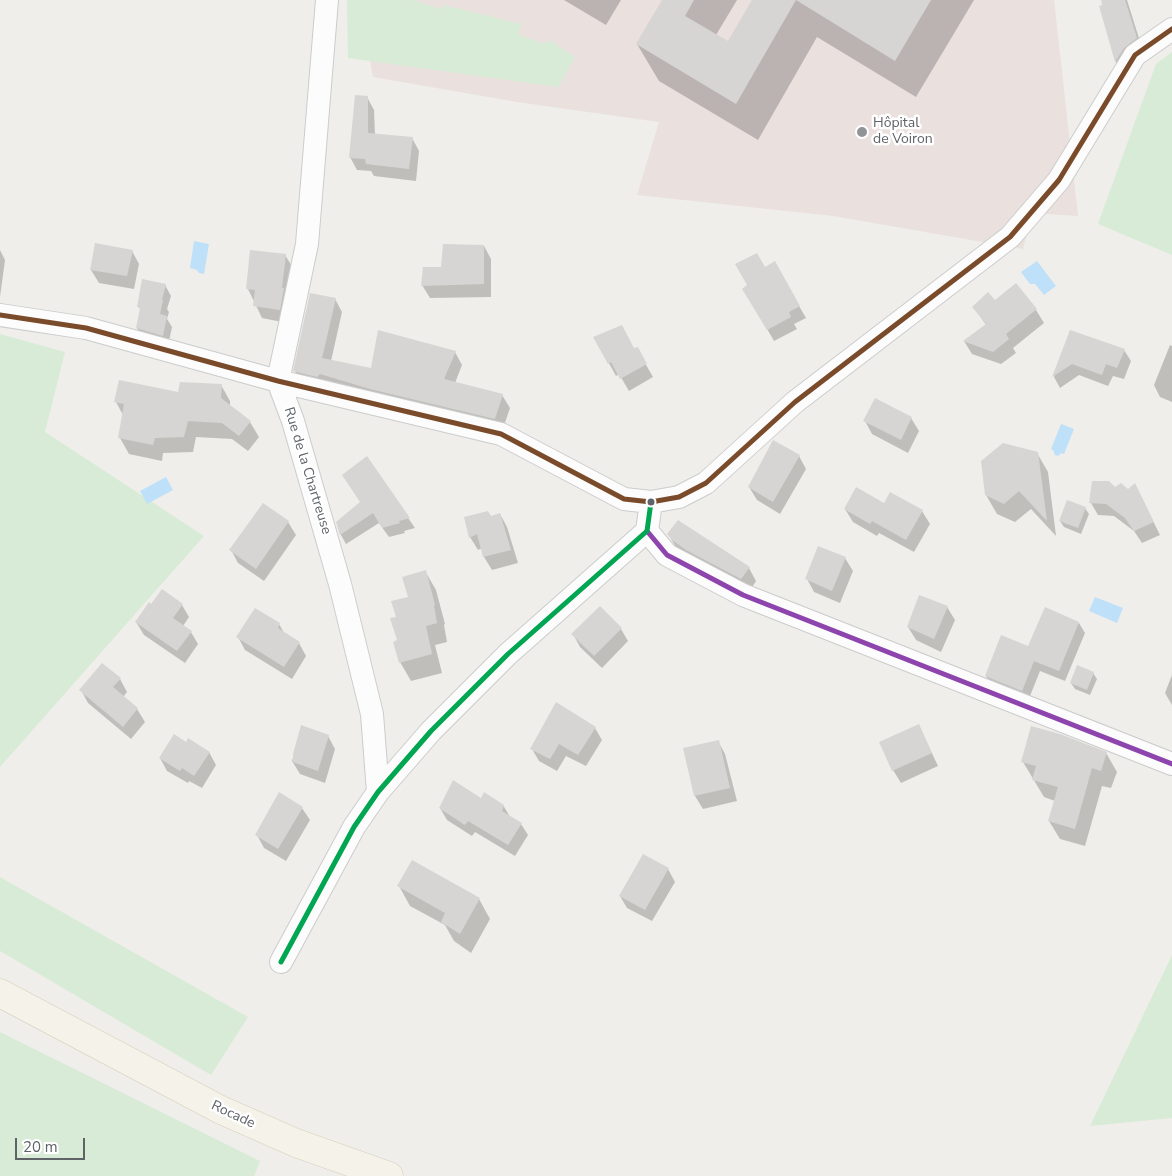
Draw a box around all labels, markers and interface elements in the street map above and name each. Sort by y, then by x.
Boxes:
place label: Hôpital de Voiron [873,116,933,148]
marker: Hôpital de Voiron [855,125,869,139]
street label: Rue de la Chartreuse [280,405,334,537]
unlabelled marker [646,497,656,507]
street label: Rocade [208,1098,258,1132]
scale bar [18,1128,88,1160]
text: 20 m [23,1137,58,1157]

